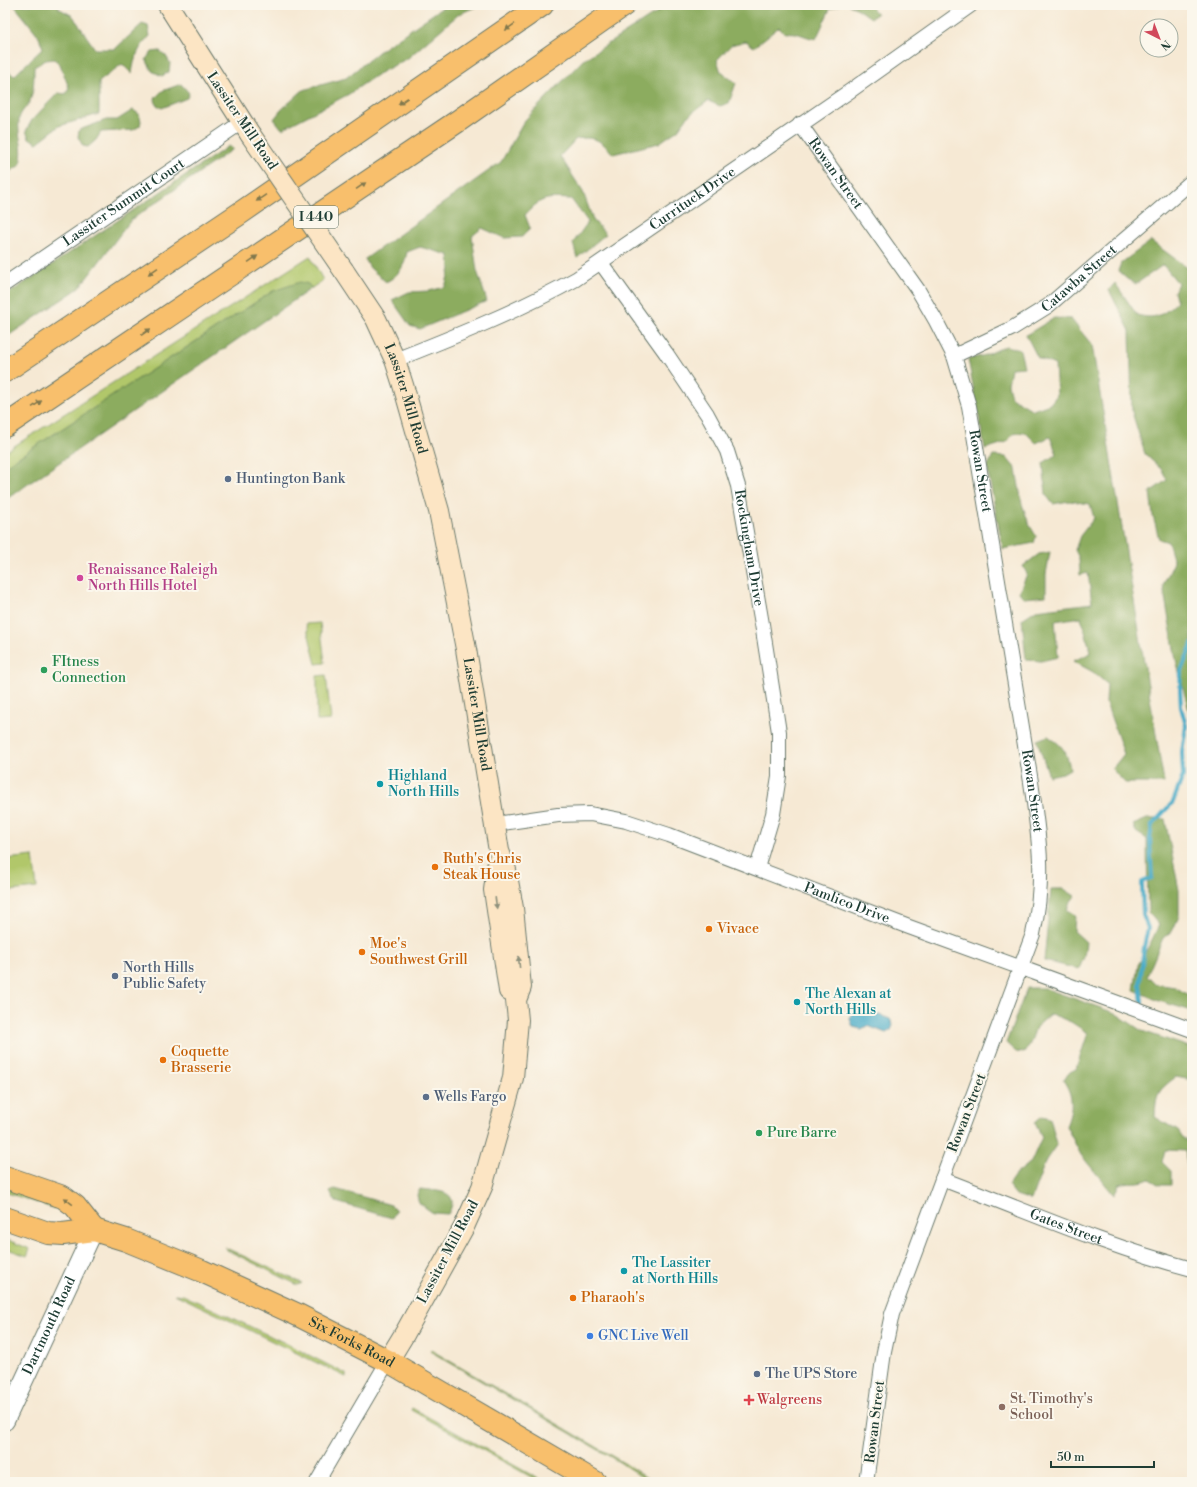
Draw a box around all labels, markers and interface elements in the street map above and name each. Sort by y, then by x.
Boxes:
north arrow [1139,18,1179,58]
one-way arrow [505,23,515,31]
text: N [1157,37,1173,53]
street label: Lassiter Mill Road [203,68,282,174]
one-way arrow [398,97,408,105]
street label: Rowan Street [804,135,867,213]
street label: Lassiter Summit Court [59,155,188,251]
street label: Currituck Drive [646,163,739,235]
one-way arrow [355,183,367,190]
one-way arrow [256,194,266,202]
road number: I 440 [294,206,338,228]
street label: Catawba Street [1038,241,1121,317]
one-way arrow [248,255,259,263]
one-way arrow [148,267,159,275]
one-way arrow [140,328,151,336]
street label: Lassiter Mill Road [380,341,431,456]
one-way arrow [32,400,43,408]
street label: Rowan Street [964,428,996,514]
place label: Huntington Bank [236,470,346,488]
marker: Huntington Bank [223,474,233,484]
street label: Rockingham Drive [730,488,768,608]
place label: Renaissance Raleigh North Hills Hotel [88,561,219,595]
marker: Renaissance Raleigh North Hills Hotel [75,573,85,583]
place label: FItness Connection [52,653,127,687]
street label: Lassiter Mill Road [459,656,495,772]
marker: FItness Connection [39,665,49,675]
street label: Rowan Street [1017,748,1047,833]
place label: Highland North Hills [388,767,459,801]
marker: Highland North Hills [375,779,385,789]
place label: Ruth's Chris Steak House [443,850,521,884]
marker: Ruth's Chris Steak House [430,862,440,872]
street label: Pamlico Drive [801,879,892,928]
one-way arrow [493,897,499,909]
place label: Vivace [716,920,759,938]
marker: Vivace [704,924,714,934]
place label: Moe's Southwest Grill [370,935,468,969]
marker: Moe's Southwest Grill [357,947,367,957]
one-way arrow [515,956,522,968]
place label: North Hills Public Safety [123,959,206,993]
marker: North Hills Public Safety [110,971,120,981]
place label: The Alexan at North Hills [805,985,891,1019]
marker: The Alexan at North Hills [792,997,802,1007]
place label: Coquette Brasserie [170,1043,231,1077]
marker: Coquette Brasserie [158,1055,168,1065]
street label: Rowan Street [944,1071,990,1155]
place label: Wells Fargo [433,1088,507,1106]
marker: Wells Fargo [421,1092,431,1102]
place label: Pure Barre [767,1124,837,1142]
marker: Pure Barre [754,1128,764,1138]
one-way arrow [63,1197,74,1205]
street label: Lassiter Mill Road [413,1197,483,1307]
street label: Gates Street [1027,1205,1105,1249]
place label: The Lassiter at North Hills [632,1254,718,1288]
marker: The Lassiter at North Hills [619,1266,629,1276]
street label: Dartmouth Road [19,1274,80,1378]
place label: Pharaoh's [581,1289,645,1307]
marker: Pharaoh's [568,1293,578,1303]
street label: Six Forks Road [305,1313,398,1372]
place label: GNC Live Well [598,1327,689,1345]
marker: GNC Live Well [585,1331,595,1341]
place label: The UPS Store [765,1365,857,1383]
marker: The UPS Store [752,1369,762,1379]
street label: Rowan Street [861,1380,889,1464]
place label: St. Timothy's School [1010,1390,1093,1424]
place label: Walgreens [756,1391,822,1409]
marker: Walgreens [744,1395,754,1405]
marker: St. Timothy's School [997,1402,1007,1412]
scale bar [1051,1443,1154,1469]
text: 50 m [1057,1450,1085,1465]

